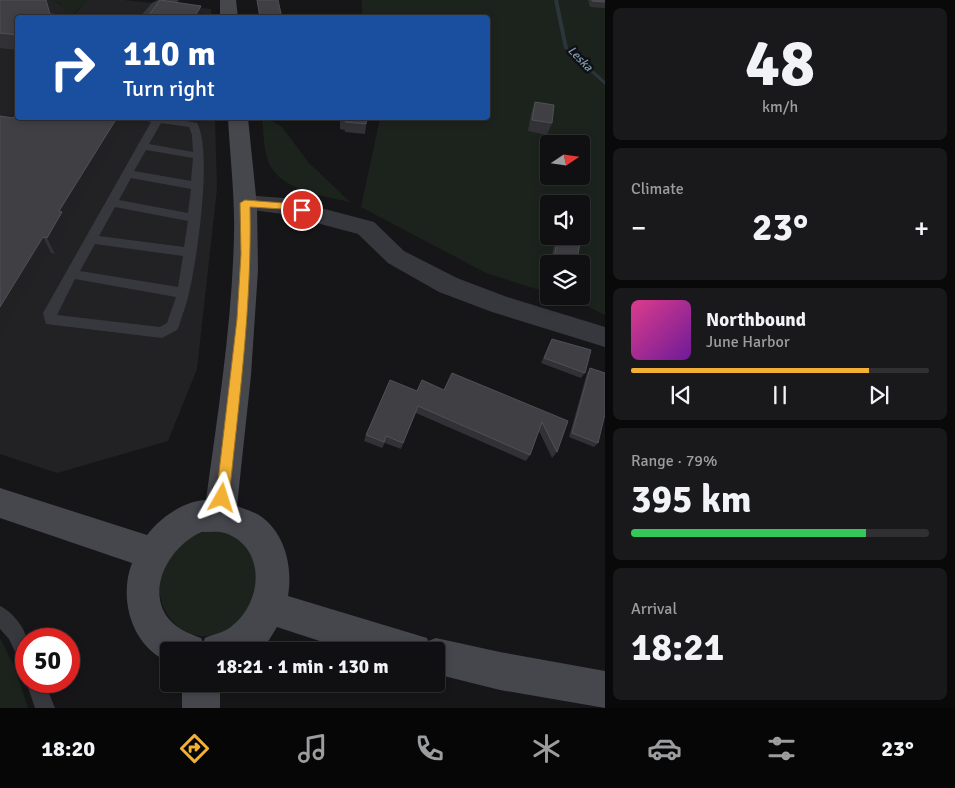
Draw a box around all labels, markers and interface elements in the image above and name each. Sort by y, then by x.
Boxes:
text: 48 [745,24,815,104]
text: 110 m [123,32,216,75]
icon: right [40,35,105,100]
water label: Leska [564,43,596,75]
text: Turn right [123,75,215,102]
text: km/h [762,97,798,117]
north arrow [540,135,590,185]
map controls [540,135,590,305]
text: Climate [631,179,684,199]
pin [281,189,323,231]
button: sound [540,195,590,245]
icon: arrive [288,196,316,224]
text: 23° [752,204,808,251]
text: − [631,211,646,245]
text: + [914,211,929,245]
button: layers [540,255,590,305]
text: Northbound [706,308,806,332]
text: June Harbor [706,332,790,352]
icon: previous [667,381,695,409]
icon: pause [766,381,794,409]
icon: next [865,381,893,409]
text: Range · 79% [631,451,717,471]
position arrow [195,471,247,523]
text: 395 km [631,476,752,523]
text: Arrival [631,599,677,619]
text: 18:21 [631,624,724,671]
speed limit sign: 50 [15,628,80,693]
text: 18:21 · 1 min · 130 m [216,655,389,679]
icon: directions [177,731,212,766]
icon: music [295,731,330,766]
icon: phone [412,731,447,766]
icon: climate [529,731,564,766]
icon: car [647,731,682,766]
icon: filters [764,731,799,766]
text: 18:20 [41,735,95,762]
text: 23° [881,735,914,762]

